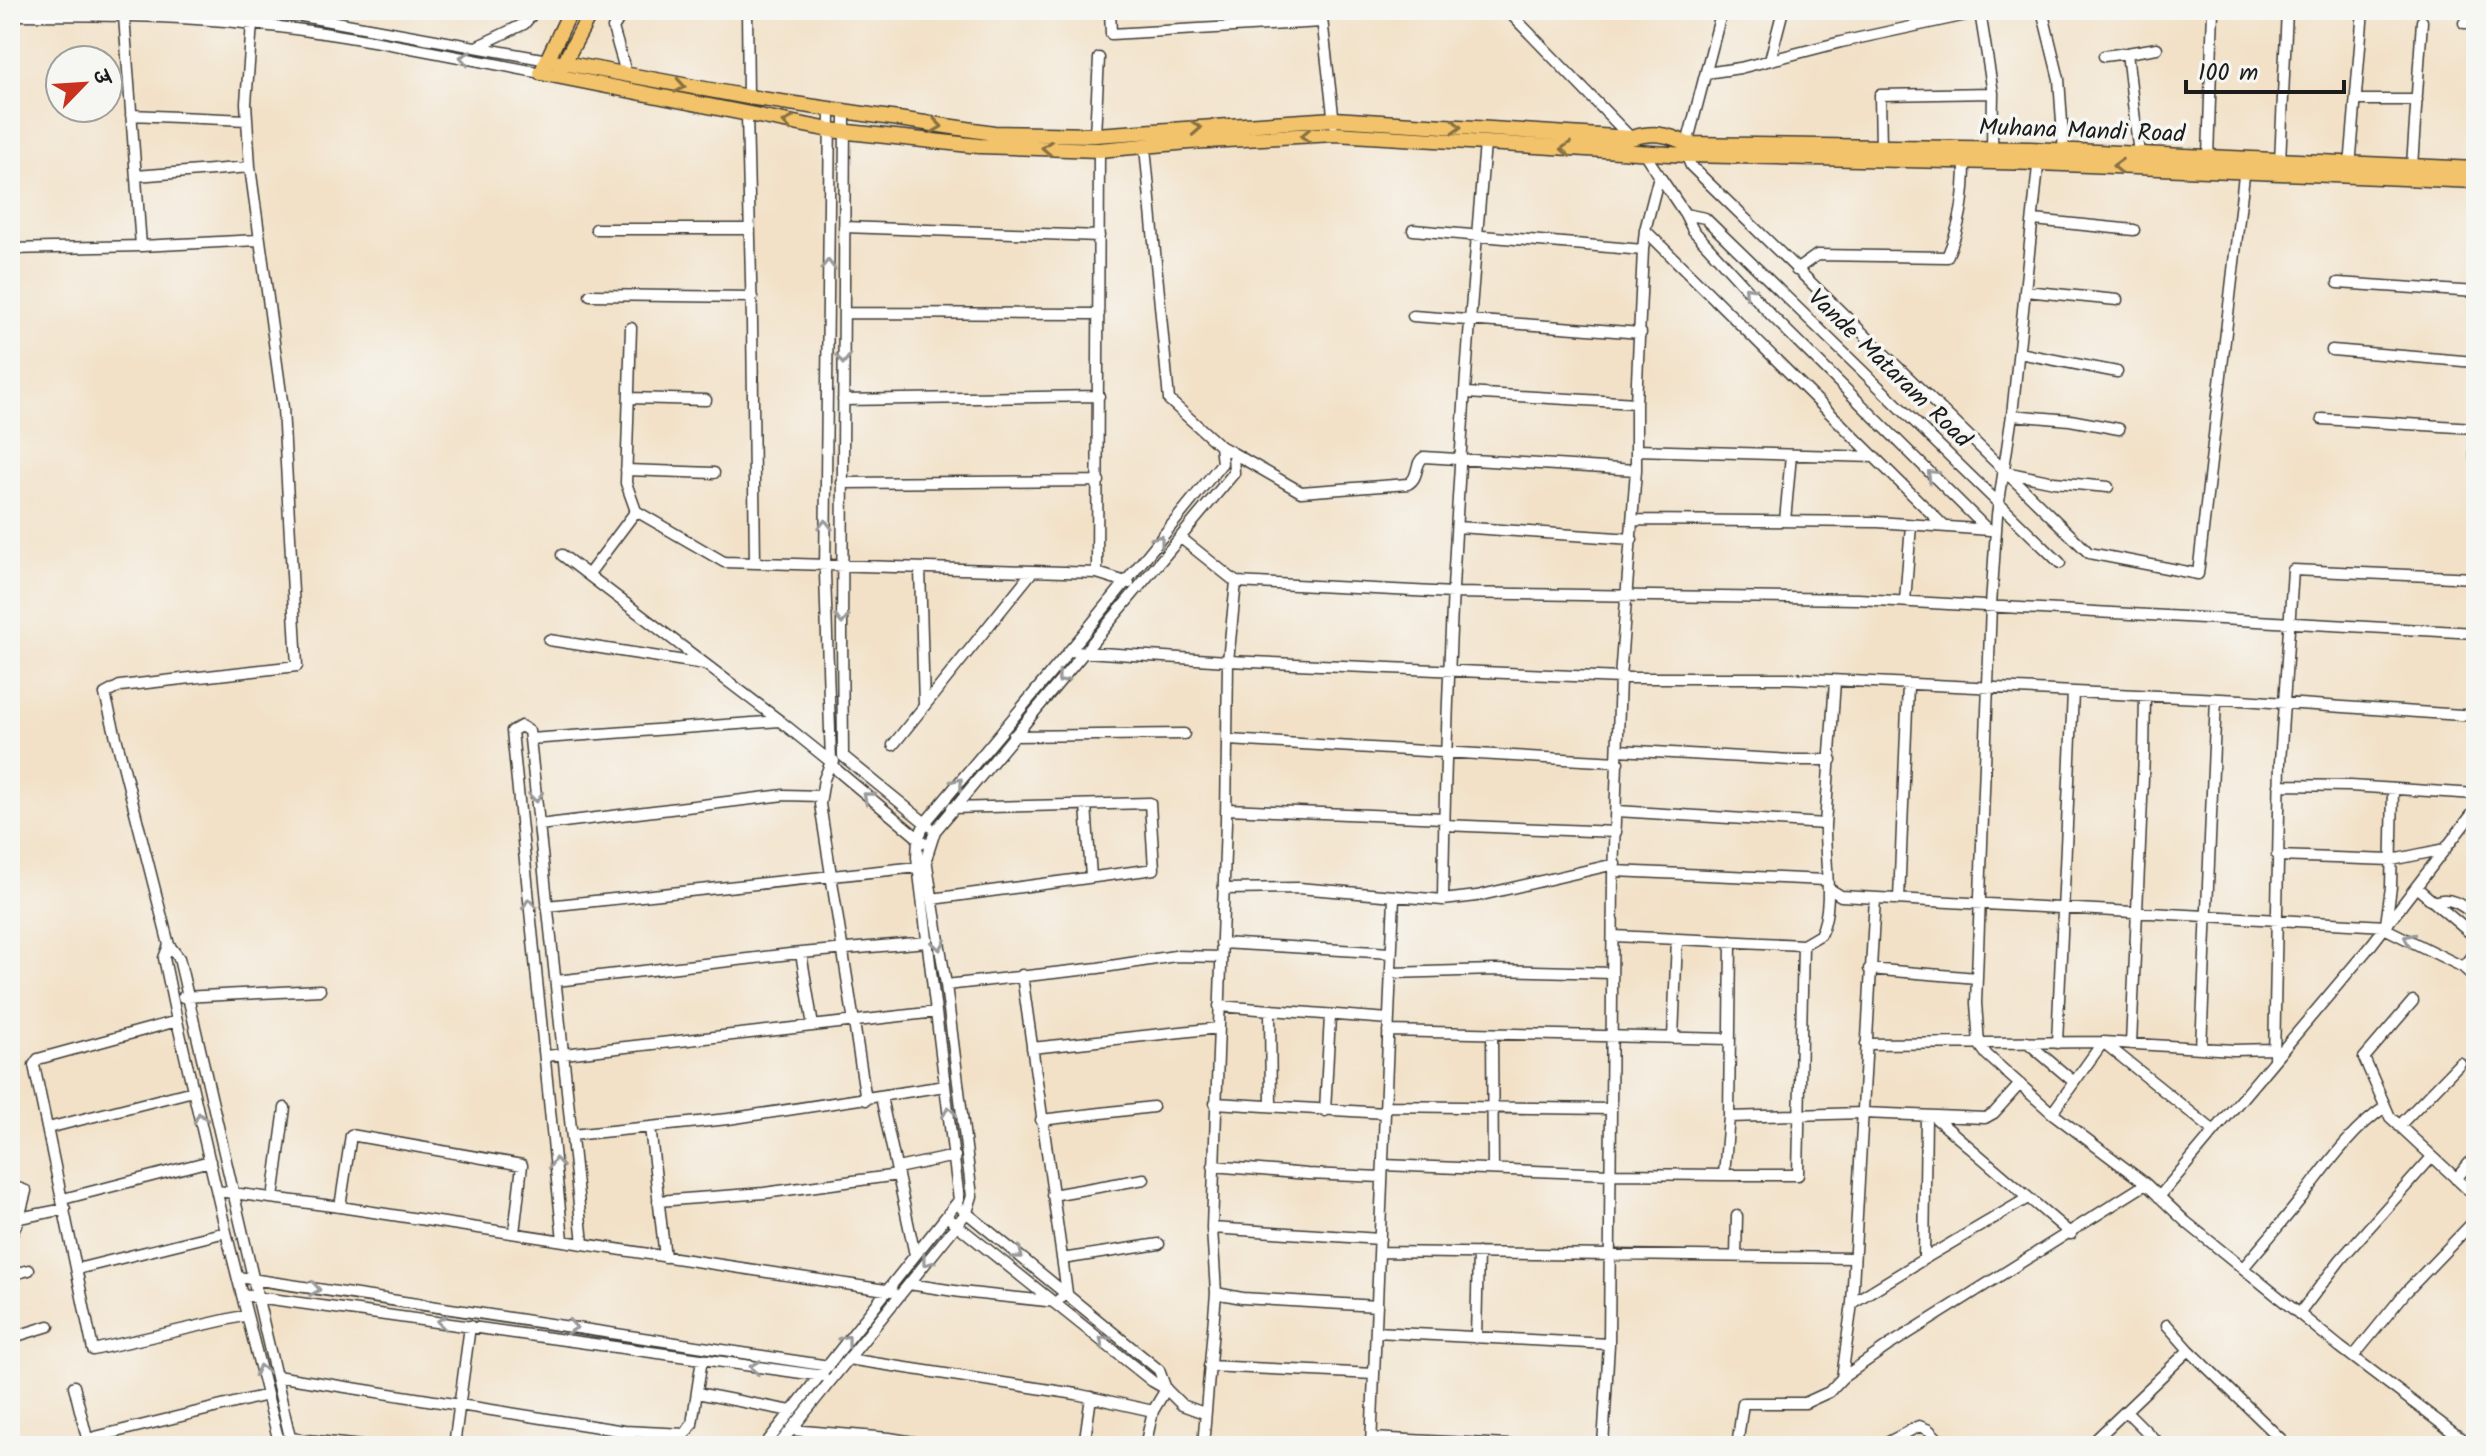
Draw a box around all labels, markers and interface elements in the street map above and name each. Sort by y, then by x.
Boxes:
north arrow [44,44,124,124]
scale bar [2186,44,2344,94]
one-way arrow [458,51,472,68]
text: 100 m [2198,54,2258,93]
text: उ [81,63,120,94]
one-way arrow [673,76,687,93]
street label: Muhana Mandi Road [1978,108,2187,155]
one-way arrow [782,115,795,132]
one-way arrow [930,117,944,134]
one-way arrow [1450,118,1463,135]
one-way arrow [1190,120,1203,137]
one-way arrow [1299,127,1312,144]
one-way arrow [1040,140,1053,157]
one-way arrow [1559,141,1572,158]
one-way arrow [2111,158,2124,175]
one-way arrow [819,258,837,271]
street label: Vande Mataram Road [1798,280,1981,459]
one-way arrow [1744,285,1758,300]
one-way arrow [834,353,852,366]
one-way arrow [1927,470,1941,485]
one-way arrow [816,518,834,531]
one-way arrow [1150,534,1164,549]
one-way arrow [833,613,851,626]
one-way arrow [1057,668,1072,683]
one-way arrow [948,778,963,793]
one-way arrow [527,790,544,803]
one-way arrow [863,792,877,807]
one-way arrow [521,897,538,910]
one-way arrow [2403,933,2417,949]
one-way arrow [930,938,947,952]
one-way arrow [941,1105,958,1119]
one-way arrow [192,1111,209,1125]
one-way arrow [548,1156,565,1169]
one-way arrow [1009,1244,1024,1259]
one-way arrow [923,1252,937,1267]
one-way arrow [308,1280,322,1297]
one-way arrow [436,1314,449,1331]
one-way arrow [565,1318,579,1335]
one-way arrow [836,1335,851,1349]
one-way arrow [1099,1336,1113,1351]
one-way arrow [748,1359,762,1376]
one-way arrow [253,1364,270,1378]

